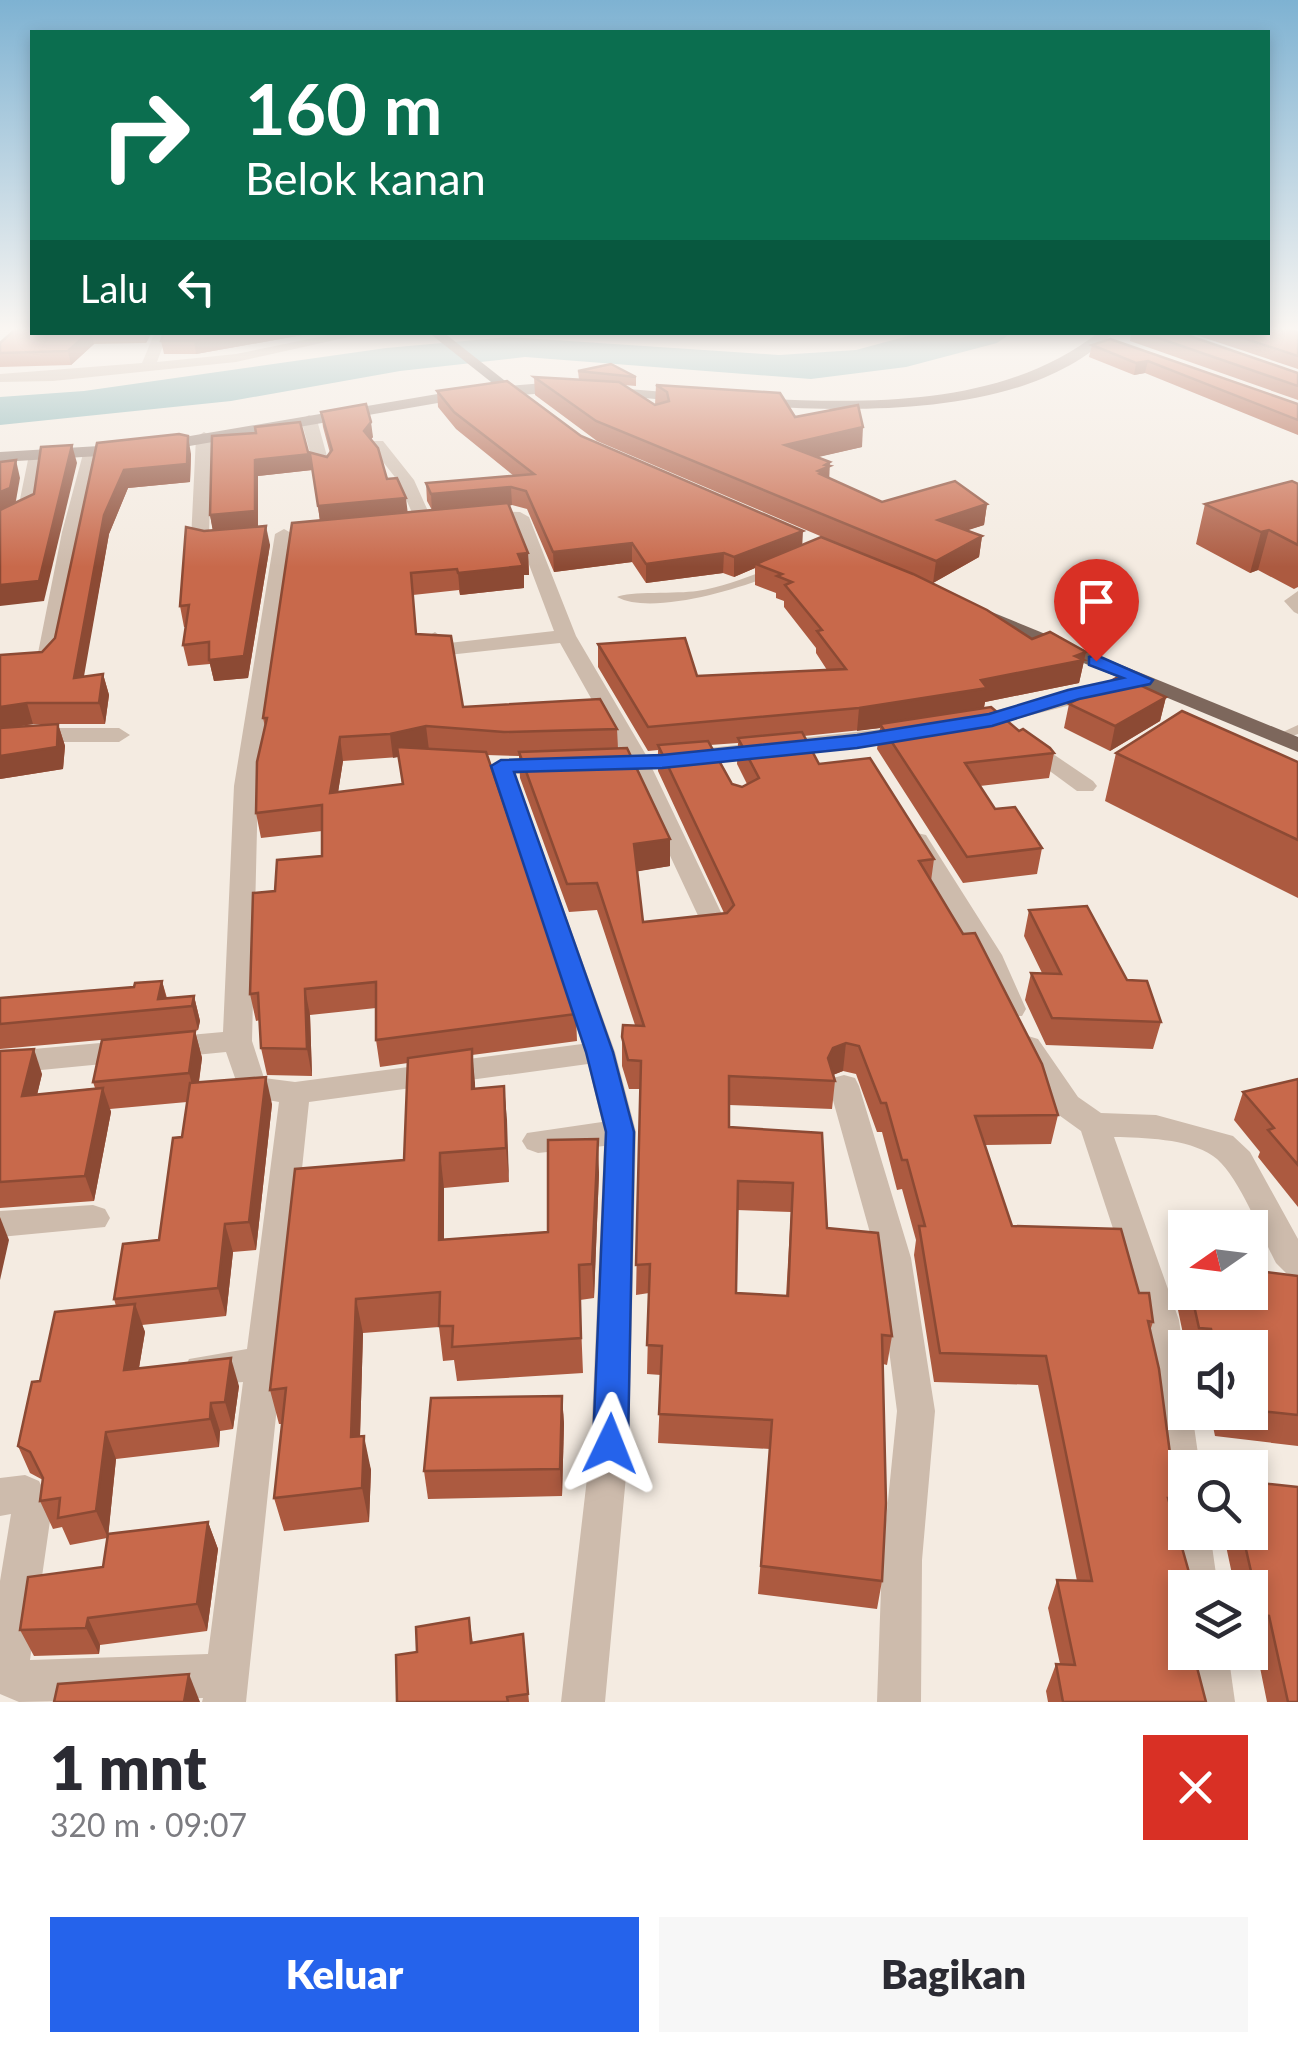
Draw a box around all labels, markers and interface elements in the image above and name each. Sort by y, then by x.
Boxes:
text: 160 m [245,66,442,150]
icon: right [80,70,210,200]
text: Belok kanan [245,151,486,205]
icon: left [169,260,224,315]
text: Lalu [80,265,149,311]
pin [1054,559,1139,662]
icon: arrive [1069,574,1124,629]
north arrow [1168,1210,1268,1310]
map controls [1168,1210,1268,1670]
button: sound [1168,1330,1268,1430]
position arrow [558,1392,662,1496]
button: search [1168,1450,1268,1550]
button: layers [1168,1570,1268,1670]
text: 1 mnt [50,1731,207,1803]
button: close [1143,1735,1248,1840]
text: 320 m · 09:07 [50,1805,247,1844]
button: Keluar [50,1917,639,2032]
button: Bagikan [659,1917,1248,2032]

